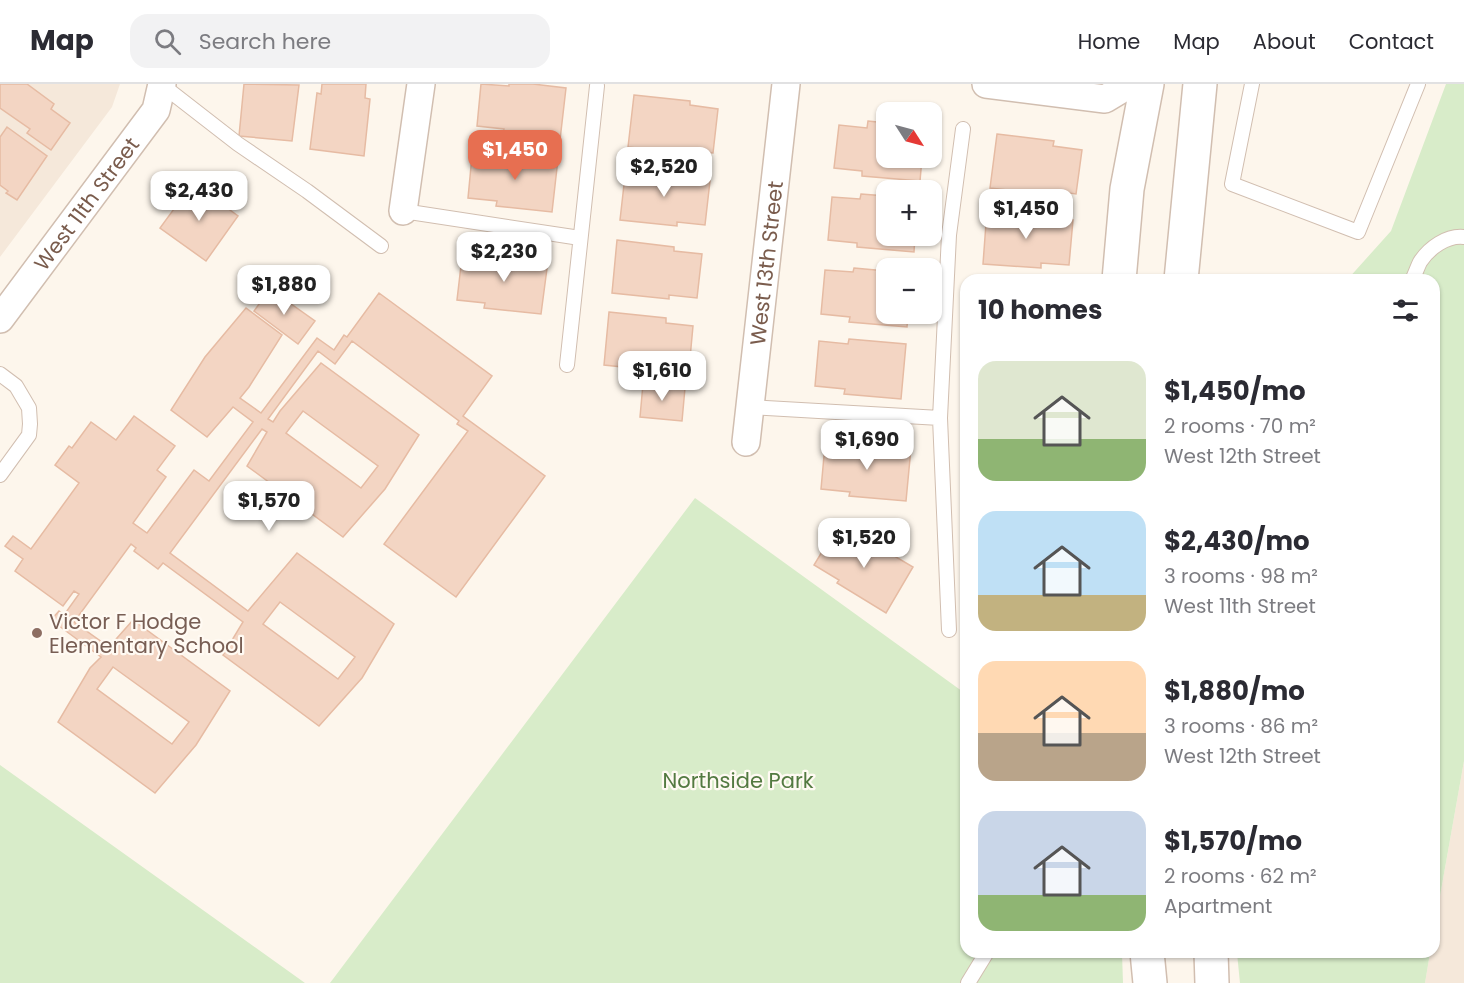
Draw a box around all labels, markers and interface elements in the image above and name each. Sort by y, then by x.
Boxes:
search box [130,14,550,68]
text: Map [30,21,94,60]
icon: search [151,25,184,58]
text: Search here [199,26,331,57]
text: Home [1078,27,1140,56]
text: Map [1173,27,1220,56]
text: About [1253,27,1316,56]
text: Contact [1349,27,1434,56]
north arrow [876,102,942,168]
map controls [876,102,942,324]
pin: $1,450 [466,130,564,181]
street label: West 11th Street [27,131,145,276]
text: $1,450 [482,135,548,163]
pin: $2,520 [615,147,713,198]
text: $2,520 [630,152,698,180]
pin: $2,430 [150,171,248,222]
text: $2,430 [165,176,234,204]
street label: West 13th Street [742,179,790,347]
button: + [876,180,942,246]
pin: $1,450 [977,189,1075,240]
text: $1,450 [993,194,1059,222]
pin: $2,230 [455,232,553,283]
text: $2,230 [471,237,537,265]
button: − [876,258,942,324]
pin: $1,880 [235,265,333,316]
text: $1,880 [251,270,317,298]
text: 10 homes [978,292,1102,328]
icon: filters [1389,294,1422,327]
pin: $1,610 [613,351,711,402]
text: $1,610 [632,356,692,384]
text: $1,450/mo [1164,373,1306,409]
icon: home [1026,385,1098,457]
text: 2 rooms · 70 m² [1164,412,1316,440]
pin: $1,690 [818,420,916,471]
text: $1,690 [835,425,899,453]
text: West 12th Street [1164,442,1321,470]
pin: $1,570 [220,481,318,532]
text: $1,570 [237,486,301,514]
pin: $1,520 [815,518,913,569]
text: $1,520 [832,523,896,551]
text: $2,430/mo [1164,523,1310,559]
icon: home [1026,535,1098,607]
text: 3 rooms · 98 m² [1164,562,1318,590]
text: West 11th Street [1164,592,1316,620]
place label: Victor F Hodge Elementary School [49,607,244,660]
marker: Victor F Hodge Elementary School [30,626,44,640]
text: $1,880/mo [1164,673,1305,709]
icon: home [1026,685,1098,757]
text: 3 rooms · 86 m² [1164,712,1318,740]
text: West 12th Street [1164,742,1321,770]
park label: Northside Park [662,766,814,795]
text: $1,570/mo [1164,823,1302,859]
icon: home [1026,835,1098,907]
text: 2 rooms · 62 m² [1164,862,1317,890]
text: Apartment [1164,892,1272,920]

